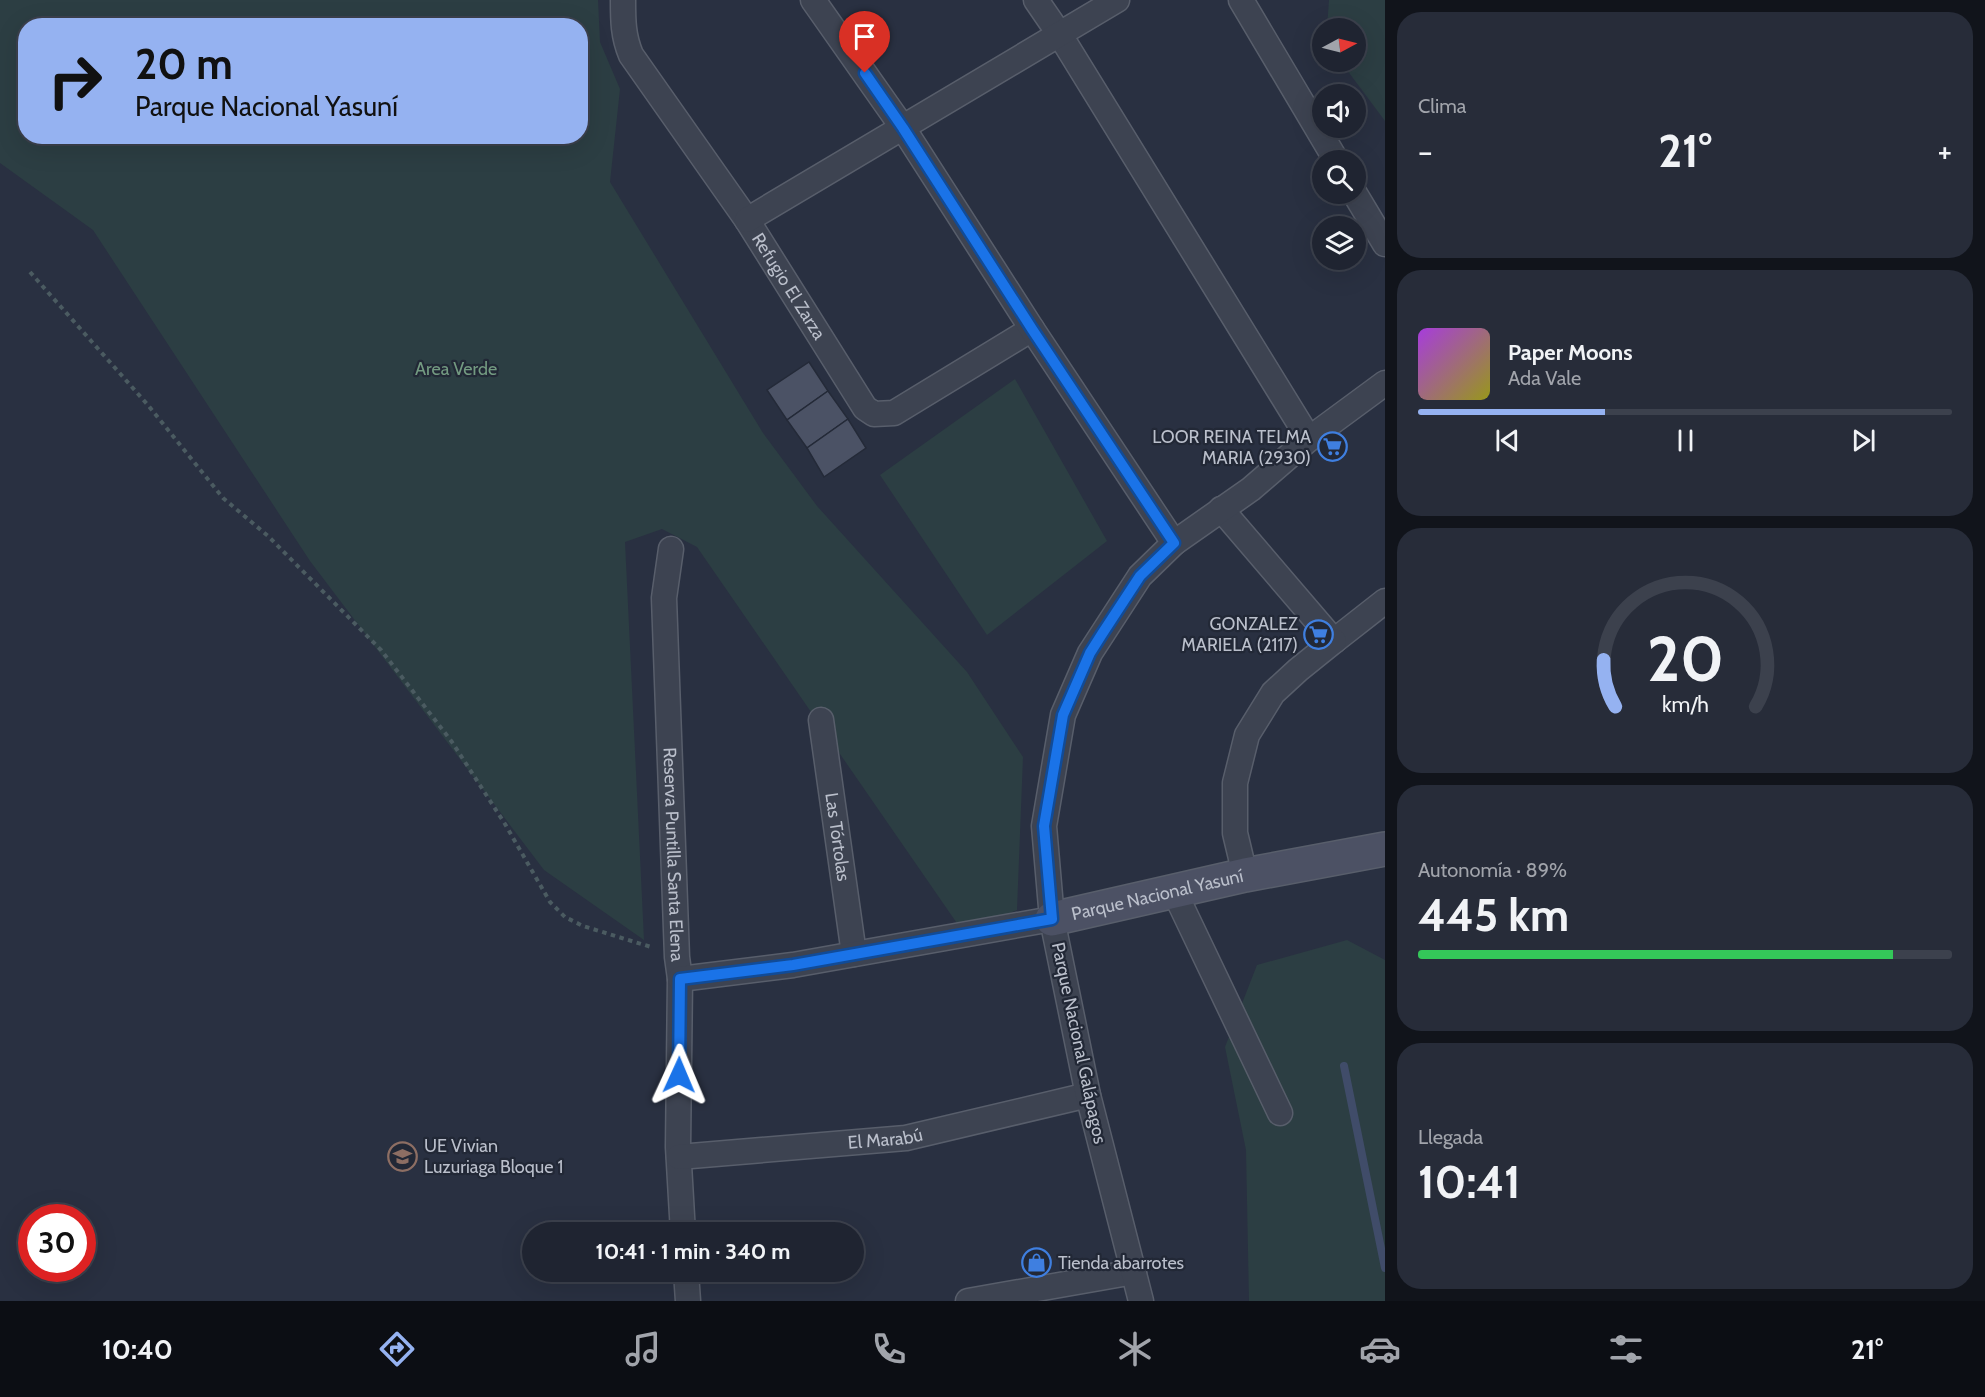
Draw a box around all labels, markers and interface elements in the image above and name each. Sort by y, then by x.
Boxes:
pin [839,11,890,73]
north arrow [1312,18,1366,72]
map controls [1312,18,1366,270]
icon: arrive [848,20,881,53]
text: 20 m [135,38,233,90]
icon: right [36,42,114,120]
button: sound [1312,84,1366,138]
text: Parque Nacional Yasuní [135,90,398,123]
text: Clima [1418,94,1466,118]
text: 21° [1658,124,1712,178]
text: − [1418,131,1433,171]
text: + [1937,131,1952,171]
button: search [1312,150,1366,204]
button: layers [1312,216,1366,270]
street label: Refugio El Zarza [747,229,830,344]
text: Paper Moons [1508,339,1632,366]
park label: Area Verde [415,358,497,380]
text: Ada Vale [1508,366,1581,390]
icon: previous [1491,424,1524,457]
icon: pause [1669,424,1702,457]
icon: next [1847,424,1880,457]
place label: LOOR REINA TELMA MARIA (2930) [1152,426,1311,469]
supermarket icon: LOOR REINA TELMA MARIA (2930) [1316,431,1348,463]
place label: GONZALEZ MARIELA (2117) [1181,613,1298,656]
supermarket icon: GONZALEZ MARIELA (2117) [1303,618,1335,650]
text: 20 [1646,622,1724,698]
text: km/h [1662,692,1708,718]
street label: Reserva Puntilla Santa Elena [658,747,689,963]
street label: Las Tórtolas [820,791,855,883]
text: Autonomía · 89% [1418,858,1567,882]
street label: Parque Nacional Yasuní [1069,865,1245,925]
text: 445 km [1418,888,1569,942]
street label: Parque Nacional Galápagos [1047,940,1111,1146]
position arrow [647,1043,711,1107]
street label: El Marabú [847,1123,925,1154]
text: Llegada [1418,1125,1483,1149]
place label: UE Vivian Luzuriaga Bloque 1 [424,1135,563,1178]
school or university icon: UE Vivian Luzuriaga Bloque 1 [387,1140,419,1172]
text: 10:41 [1418,1155,1521,1209]
speed limit sign: 30 [18,1204,96,1282]
text: 10:41 · 1 min · 340 m [596,1238,790,1265]
shop icon: Tienda abarrotes [1021,1247,1053,1279]
place label: Tienda abarrotes [1058,1252,1184,1274]
icon: directions [376,1328,418,1370]
icon: music [622,1328,664,1370]
icon: phone [868,1328,910,1370]
icon: climate [1114,1328,1156,1370]
icon: car [1359,1328,1401,1370]
icon: filters [1605,1328,1647,1370]
text: 10:40 [102,1333,173,1366]
text: 21° [1851,1333,1883,1366]

